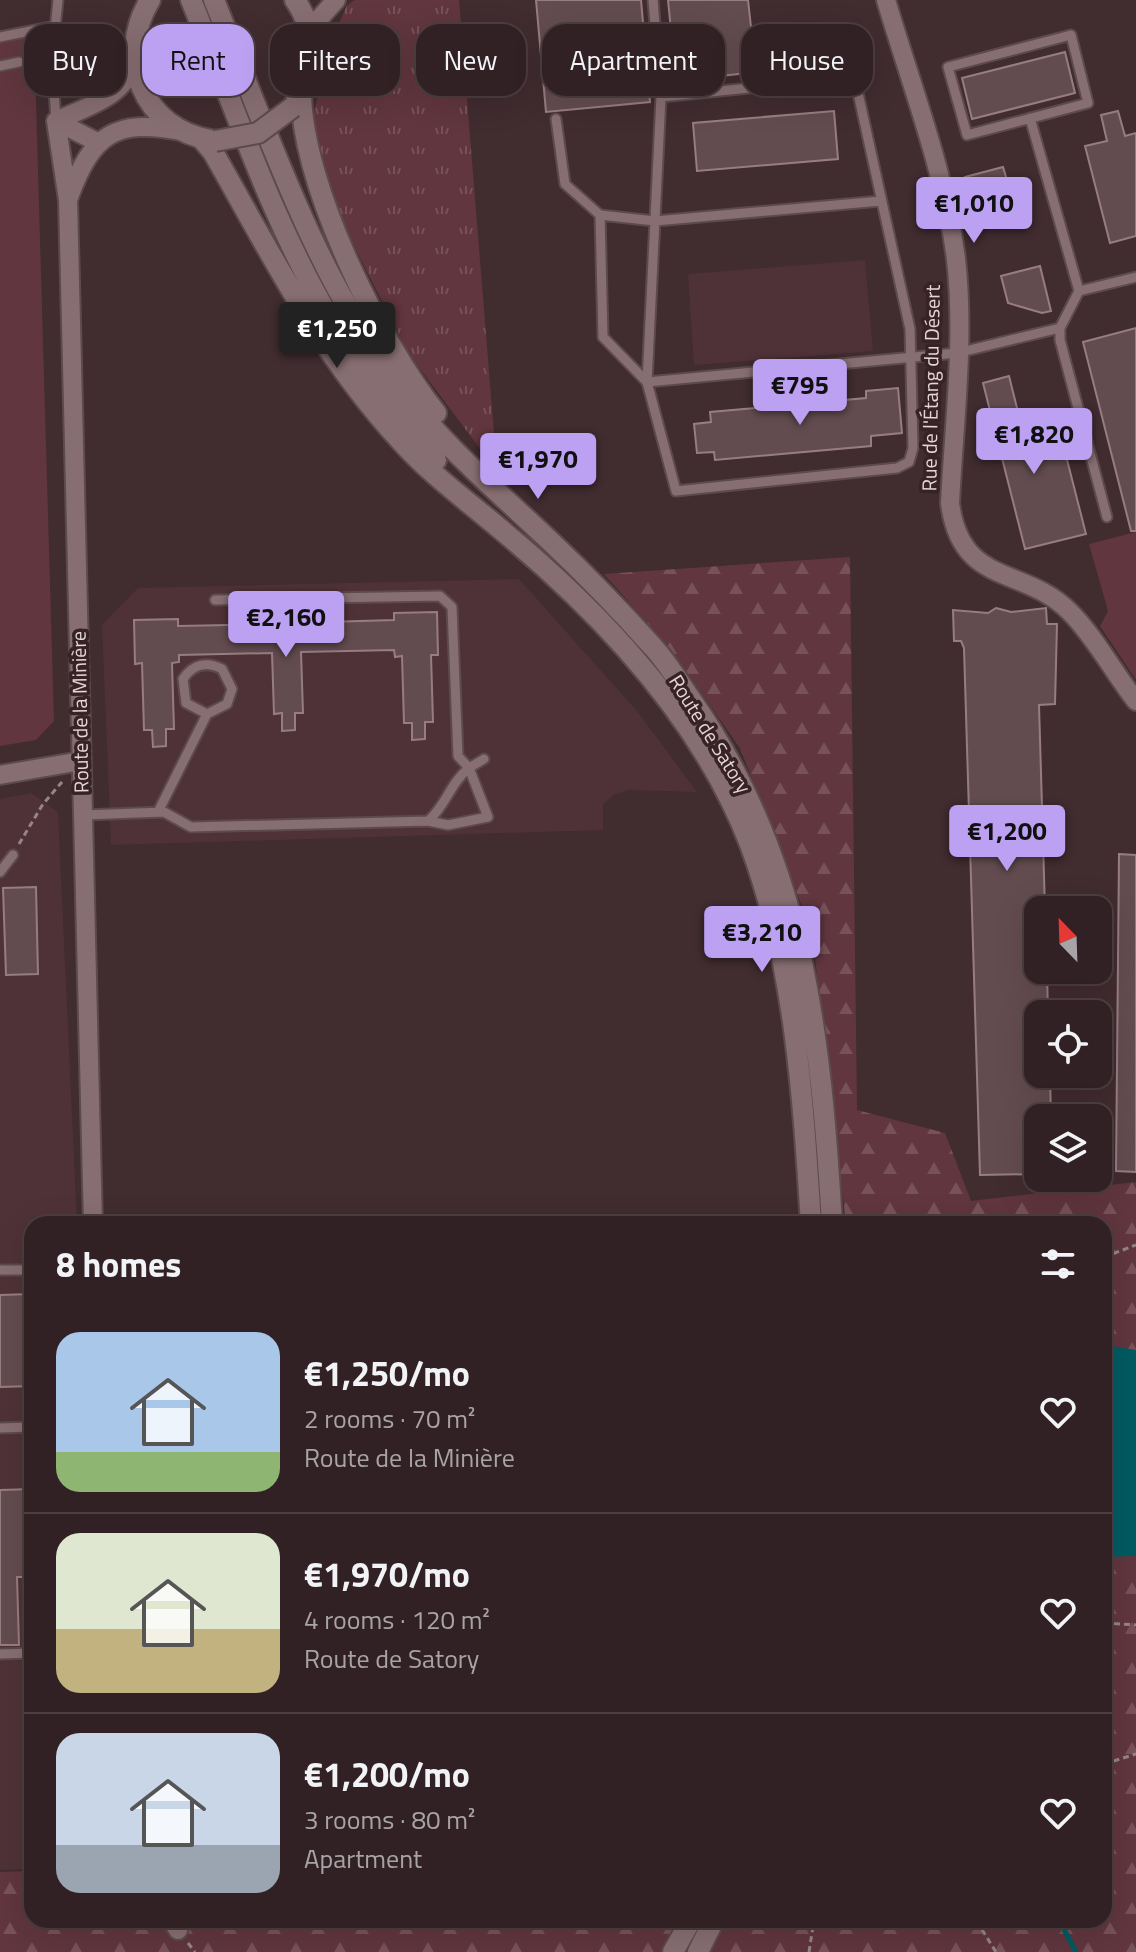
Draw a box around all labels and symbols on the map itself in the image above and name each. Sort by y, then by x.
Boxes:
pin: €1,010 [909,177,1039,245]
street label: Rue de l'Étang du Désert [913,284,948,492]
pin: €1,250 [272,302,402,370]
pin: €795 [753,359,847,427]
pin: €1,820 [969,408,1099,476]
pin: €1,970 [473,433,603,501]
pin: €2,160 [221,591,351,659]
street label: Route de la Minière [63,631,96,793]
street label: Route de Satory [662,668,759,799]
pin: €1,200 [942,805,1072,873]
north arrow [1024,896,1112,984]
pin: €3,210 [697,906,827,974]

